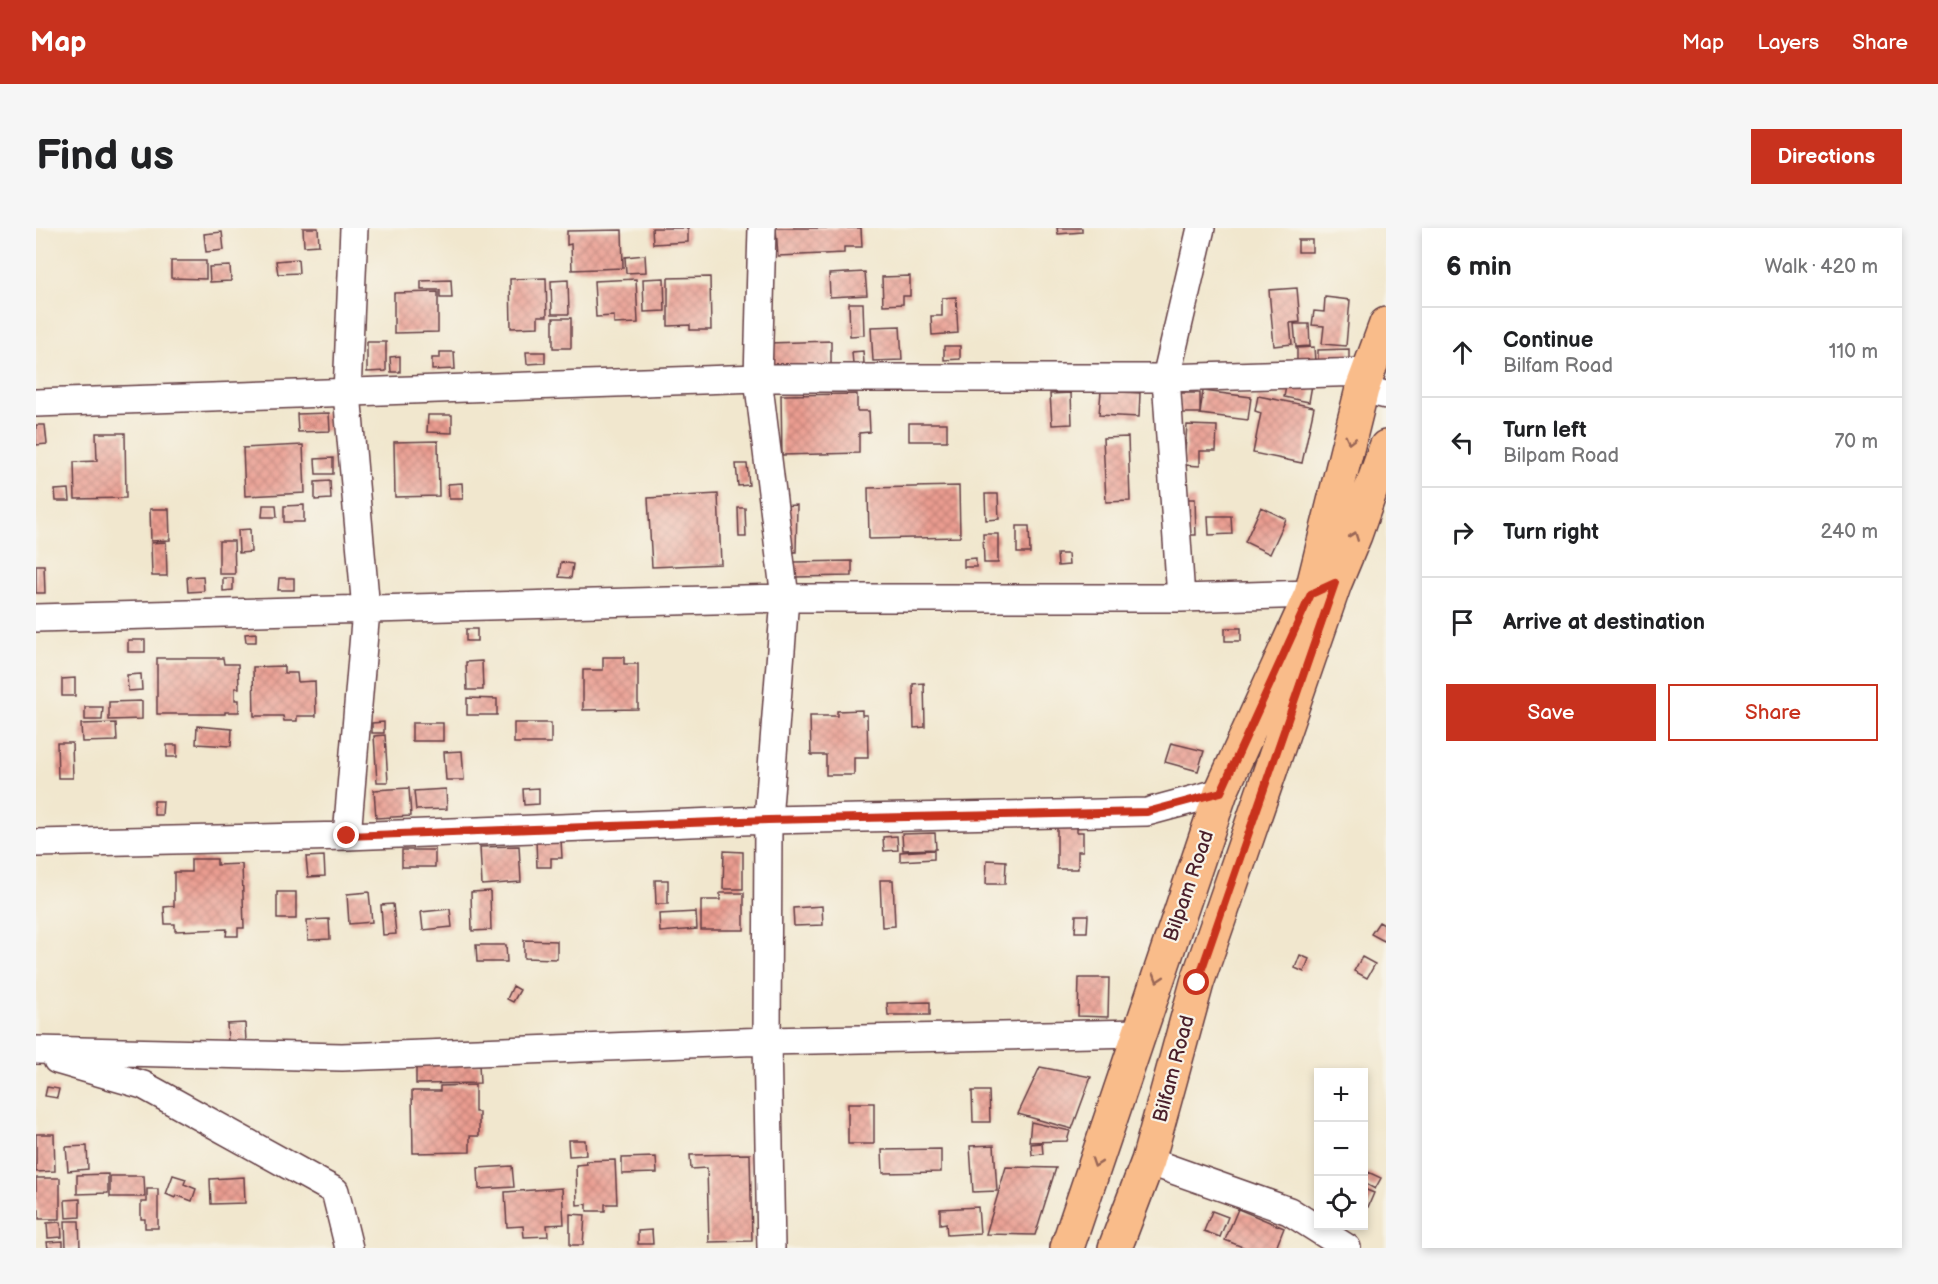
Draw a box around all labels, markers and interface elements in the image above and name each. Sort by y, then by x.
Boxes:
text: Map [30,26,86,59]
text: Map [1682,30,1724,55]
text: Layers [1757,30,1819,55]
text: Share [1852,30,1908,55]
button: Directions [1751,129,1902,184]
text: Find us [36,131,174,182]
text: 6 min [1446,252,1512,283]
text: Walk · 420 m [1765,255,1878,279]
text: Continue [1503,327,1593,354]
icon: ahead [1446,336,1479,369]
text: 110 m [1829,340,1878,364]
text: Bilfam Road [1503,354,1613,378]
text: Turn left [1503,417,1587,444]
icon: left [1446,426,1479,459]
text: 70 m [1834,430,1878,454]
one-way arrow [1344,435,1357,445]
text: Bilpam Road [1503,444,1619,468]
icon: right [1446,516,1479,549]
text: Turn right [1503,519,1599,546]
text: 240 m [1821,520,1878,544]
one-way arrow [1347,531,1359,542]
icon: arrive [1446,606,1479,639]
text: Arrive at destination [1503,609,1705,636]
button: Save [1446,684,1656,741]
button: Share [1668,684,1878,741]
route end [333,822,359,848]
street label: Bilpam Road [1159,827,1219,945]
route start [1183,969,1209,995]
one-way arrow [1152,972,1165,983]
street label: Bilfam Road [1148,1013,1200,1125]
map controls [1314,1068,1368,1230]
button: + [1314,1068,1368,1122]
button: − [1314,1122,1368,1176]
one-way arrow [1090,1157,1103,1168]
button: locate [1314,1176,1368,1230]

